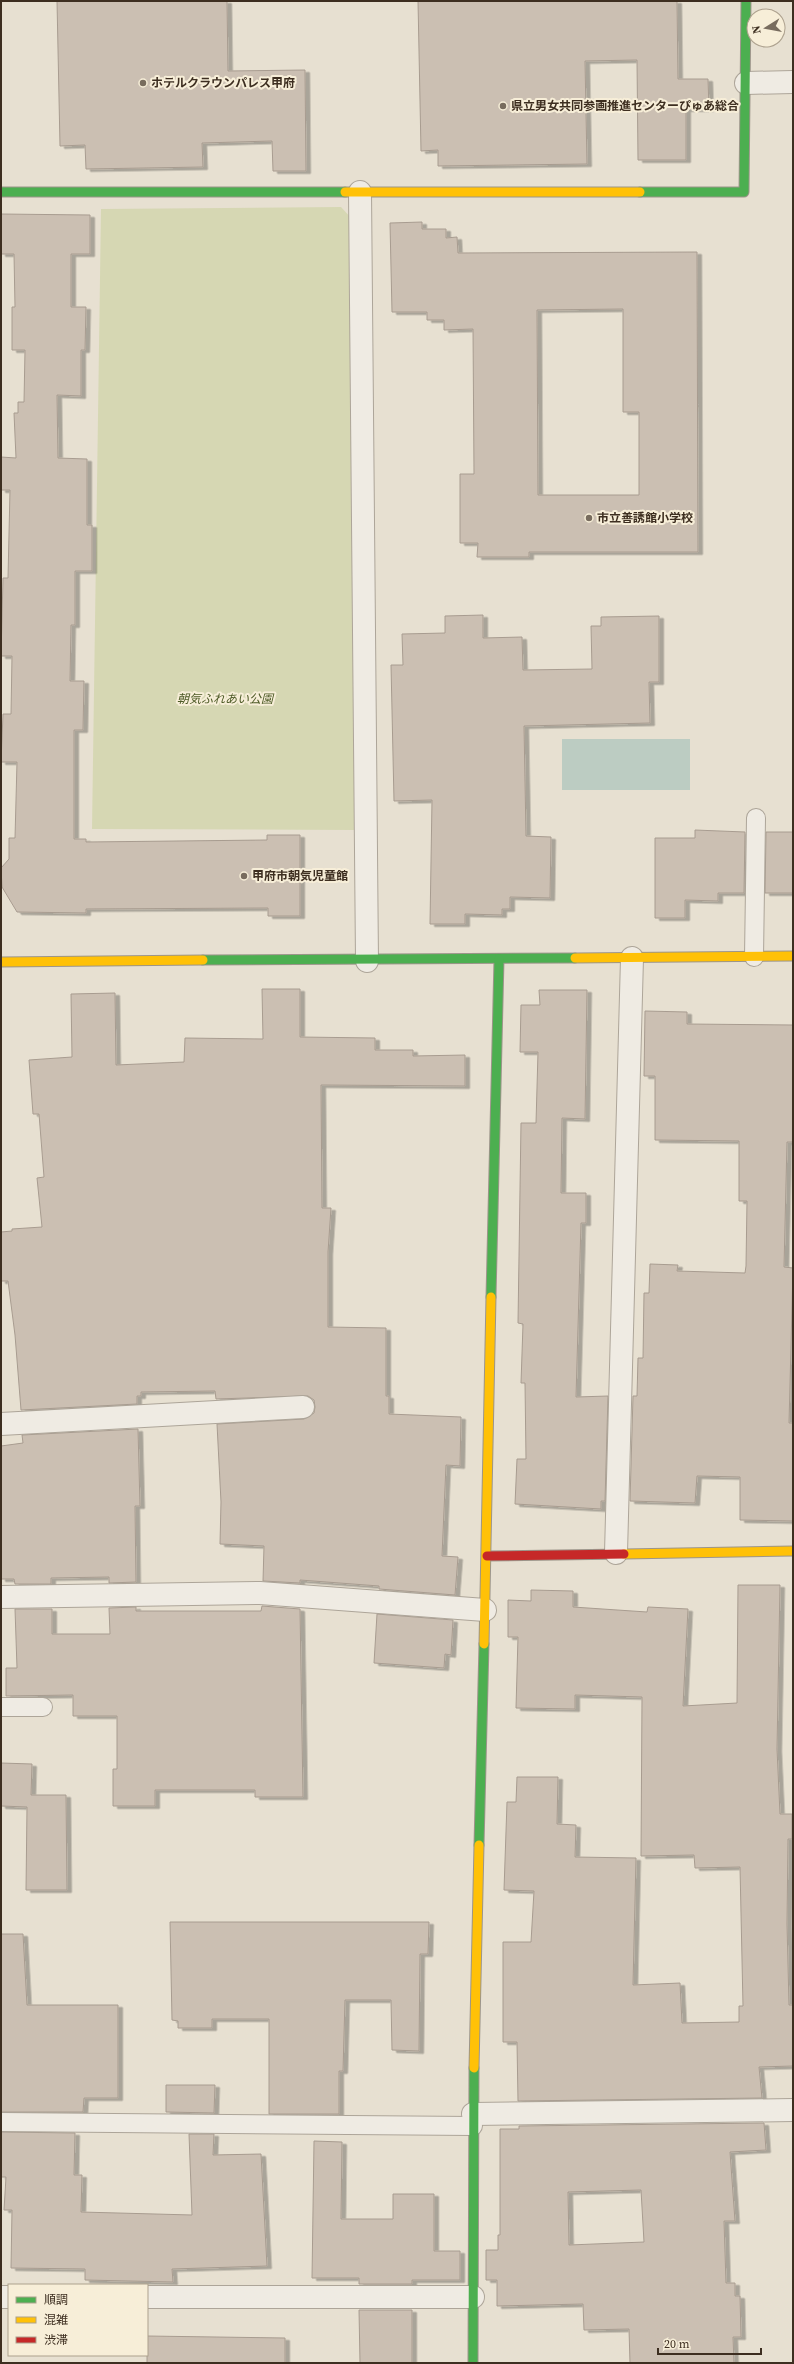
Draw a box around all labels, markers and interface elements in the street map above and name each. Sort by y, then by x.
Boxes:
north arrow [746,8,786,48]
text: N [749,24,765,35]
place label: ホテルクラウンパレス甲府 [151,75,295,91]
marker: ホテルクラウンパレス甲府 [138,78,148,88]
place label: 県立男女共同参画推進センターぴゅあ総合 [511,98,739,114]
marker: 県立男女共同参画推進センターぴゅあ総合 [498,101,508,111]
place label: 市立善誘館小学校 [597,510,693,526]
marker: 市立善誘館小学校 [584,513,594,523]
park label: 朝気ふれあい公園 [177,691,275,707]
place label: 甲府市朝気児童館 [252,868,348,884]
marker: 甲府市朝気児童館 [239,871,249,881]
legend [8,2284,148,2356]
text: 順調 [44,2292,68,2308]
text: 混雑 [44,2312,68,2328]
scale bar [658,2330,761,2356]
text: 渋滞 [44,2332,68,2348]
text: 20 m [664,2336,690,2352]

